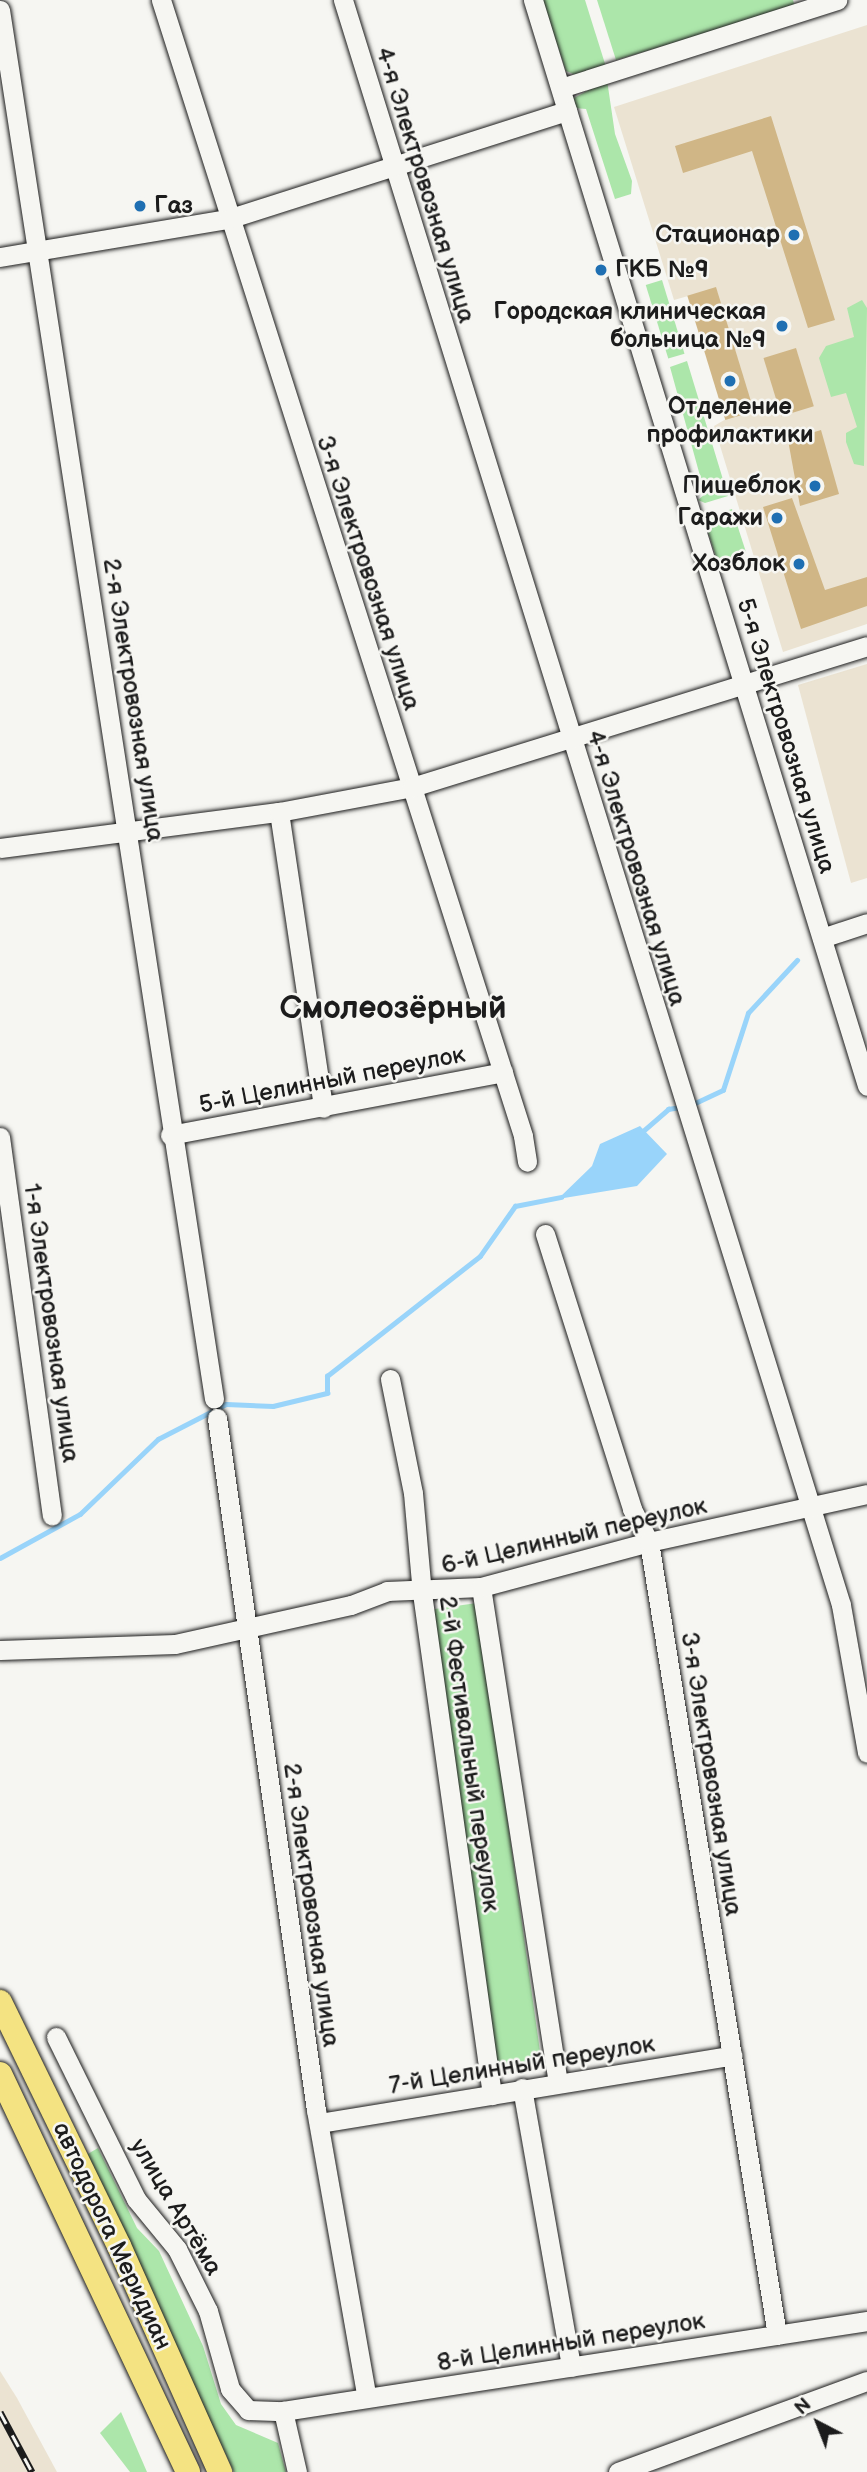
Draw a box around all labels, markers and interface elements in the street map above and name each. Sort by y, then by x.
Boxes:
street label: 4-я Электровозная улица [369,44,481,326]
place label: Газ [154,192,193,220]
marker: Газ [132,198,148,214]
place label: Стационар [655,221,780,249]
marker: Стационар [786,227,802,243]
place label: ГКБ №9 [615,256,709,284]
marker: ГКБ №9 [593,262,609,278]
place label: Городская клиническая больница №9 [493,298,766,354]
marker: Городская клиническая больница №9 [772,316,792,336]
marker: Отделение профилактики [722,373,738,389]
place label: Отделение профилактики [646,393,814,449]
street label: 3-я Электровозная улица [310,432,426,714]
place label: Пищеблок [682,472,801,500]
marker: Пищеблок [807,478,823,494]
place label: Гаражи [677,504,763,532]
marker: Гаражи [769,510,785,526]
place label: Хозблок [692,550,785,578]
street label: 2-я Электровозная улица [96,556,170,844]
marker: Хозблок [791,556,807,572]
street label: 5-я Электровозная улица [730,595,842,877]
street label: 4-я Электровозная улица [580,727,692,1009]
district label: Смолеозёрный [280,990,506,1028]
street label: 5-й Целинный переулок [197,1040,467,1120]
street label: 1-я Электровозная улица [17,1182,85,1464]
street label: 6-й Целинный переулок [439,1491,709,1581]
street label: 2-й Фестивальный переулок [433,1594,505,1914]
street label: 3-я Электровозная улица [674,1630,748,1918]
street label: 2-я Электровозная улица [277,1761,345,2049]
street label: 7-й Целинный переулок [387,2030,657,2100]
street label: автодорога Меридиан [47,2118,177,2354]
street label: улица Артёма [124,2133,228,2281]
street label: 8-й Целинный переулок [435,2307,707,2377]
north arrow [783,2388,853,2458]
text: N [791,2394,817,2420]

